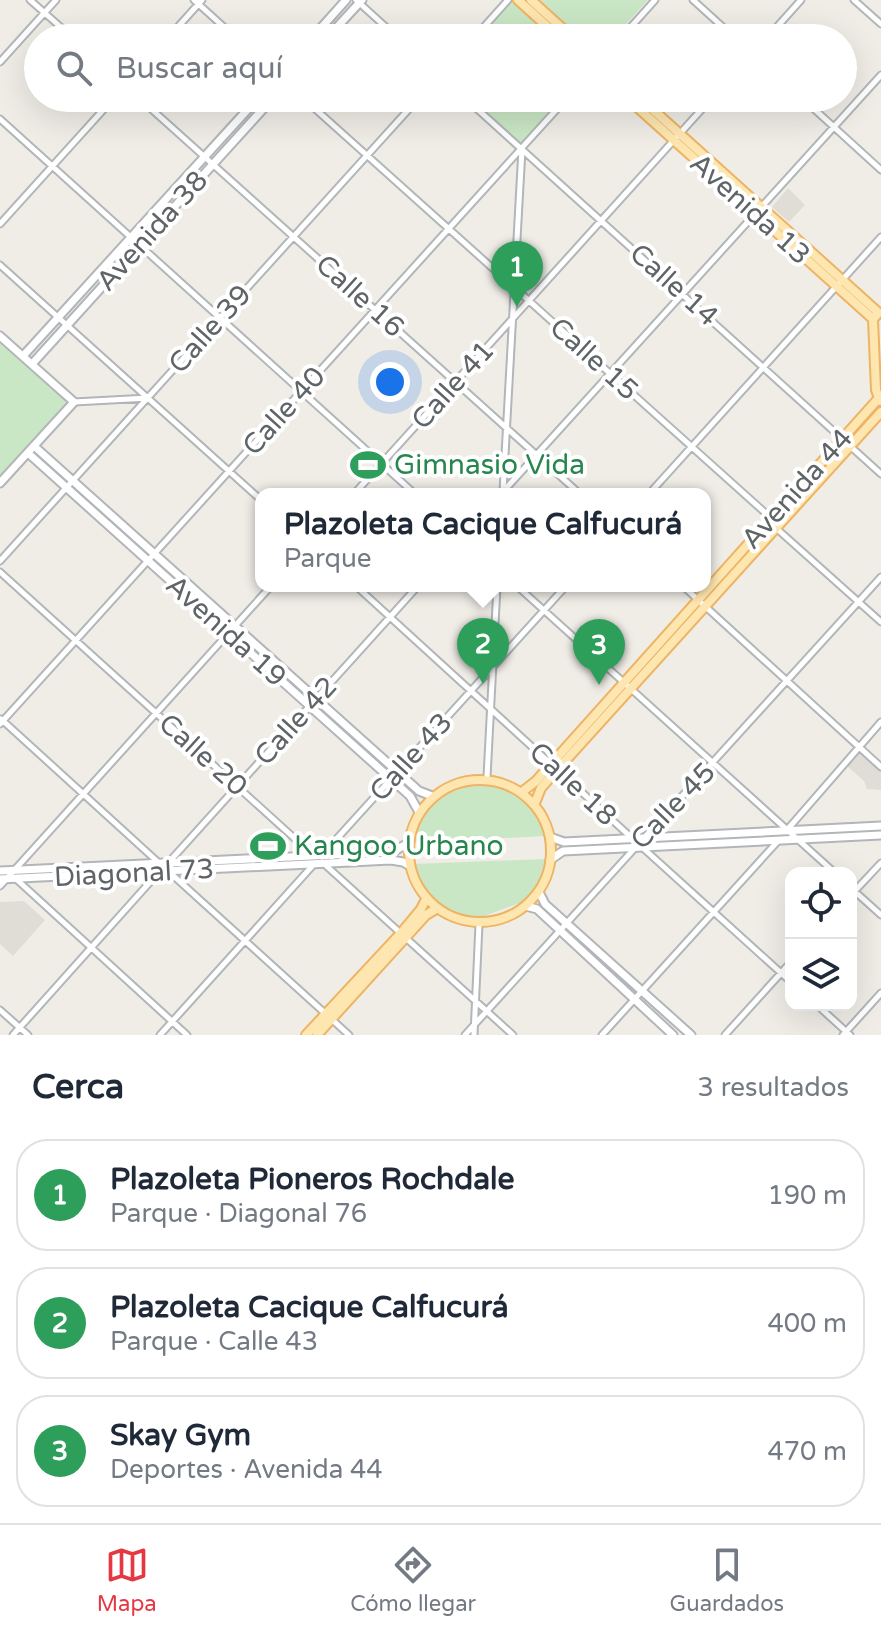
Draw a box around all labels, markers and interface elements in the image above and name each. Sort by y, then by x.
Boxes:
search box [24,24,857,112]
icon: search [52,46,96,90]
text: Buscar aquí [116,50,283,87]
street label: Avenida 13 [683,146,817,272]
street label: Avenida 38 [89,164,215,298]
street label: Calle 14 [623,236,725,334]
pin: 1 [491,241,543,307]
street label: Calle 16 [309,247,411,345]
street label: Calle 39 [161,278,259,380]
street label: Calle 15 [543,310,645,408]
street label: Calle 41 [404,334,502,436]
street label: Calle 40 [235,360,333,462]
your location [370,362,410,402]
street label: Avenida 44 [734,422,860,556]
sports icon: Gimnasio Vida [349,446,387,484]
place label: Gimnasio Vida [394,448,585,482]
popup [255,488,711,592]
text: Plazoleta Cacique Calfucurá [284,506,682,543]
text: Parque [284,543,372,574]
street label: Avenida 19 [159,568,293,694]
pin: 2 [457,618,509,684]
pin: 3 [573,619,625,685]
street label: Calle 42 [247,670,345,772]
street label: Calle 20 [152,706,254,804]
street label: Calle 43 [362,706,460,808]
street label: Calle 18 [522,735,624,833]
street label: Calle 45 [623,756,723,856]
sports icon: Kangoo Urbano [249,827,287,865]
place label: Kangoo Urbano [294,829,503,863]
street label: Diagonal 73 [53,852,215,894]
map controls [785,867,857,1011]
button: locate [785,867,857,939]
button: layers [785,939,857,1011]
text: Cerca [32,1067,124,1108]
text: 3 resultados [698,1072,849,1103]
text: Plazoleta Pioneros Rochdale [110,1161,515,1198]
text: 1 [52,1180,68,1211]
text: 190 m [767,1180,847,1211]
text: Parque · Diagonal 76 [110,1198,367,1229]
text: Plazoleta Cacique Calfucurá [110,1289,509,1326]
text: 2 [52,1308,68,1339]
text: 400 m [767,1308,847,1339]
text: Parque · Calle 43 [110,1326,318,1357]
text: Skay Gym [110,1417,251,1454]
text: 3 [52,1436,68,1467]
text: 470 m [767,1436,847,1467]
text: Deportes · Avenida 44 [110,1454,383,1485]
tab: Mapa [97,1543,157,1617]
tab: Cómo llegar [350,1543,476,1617]
tab: Guardados [670,1543,784,1617]

